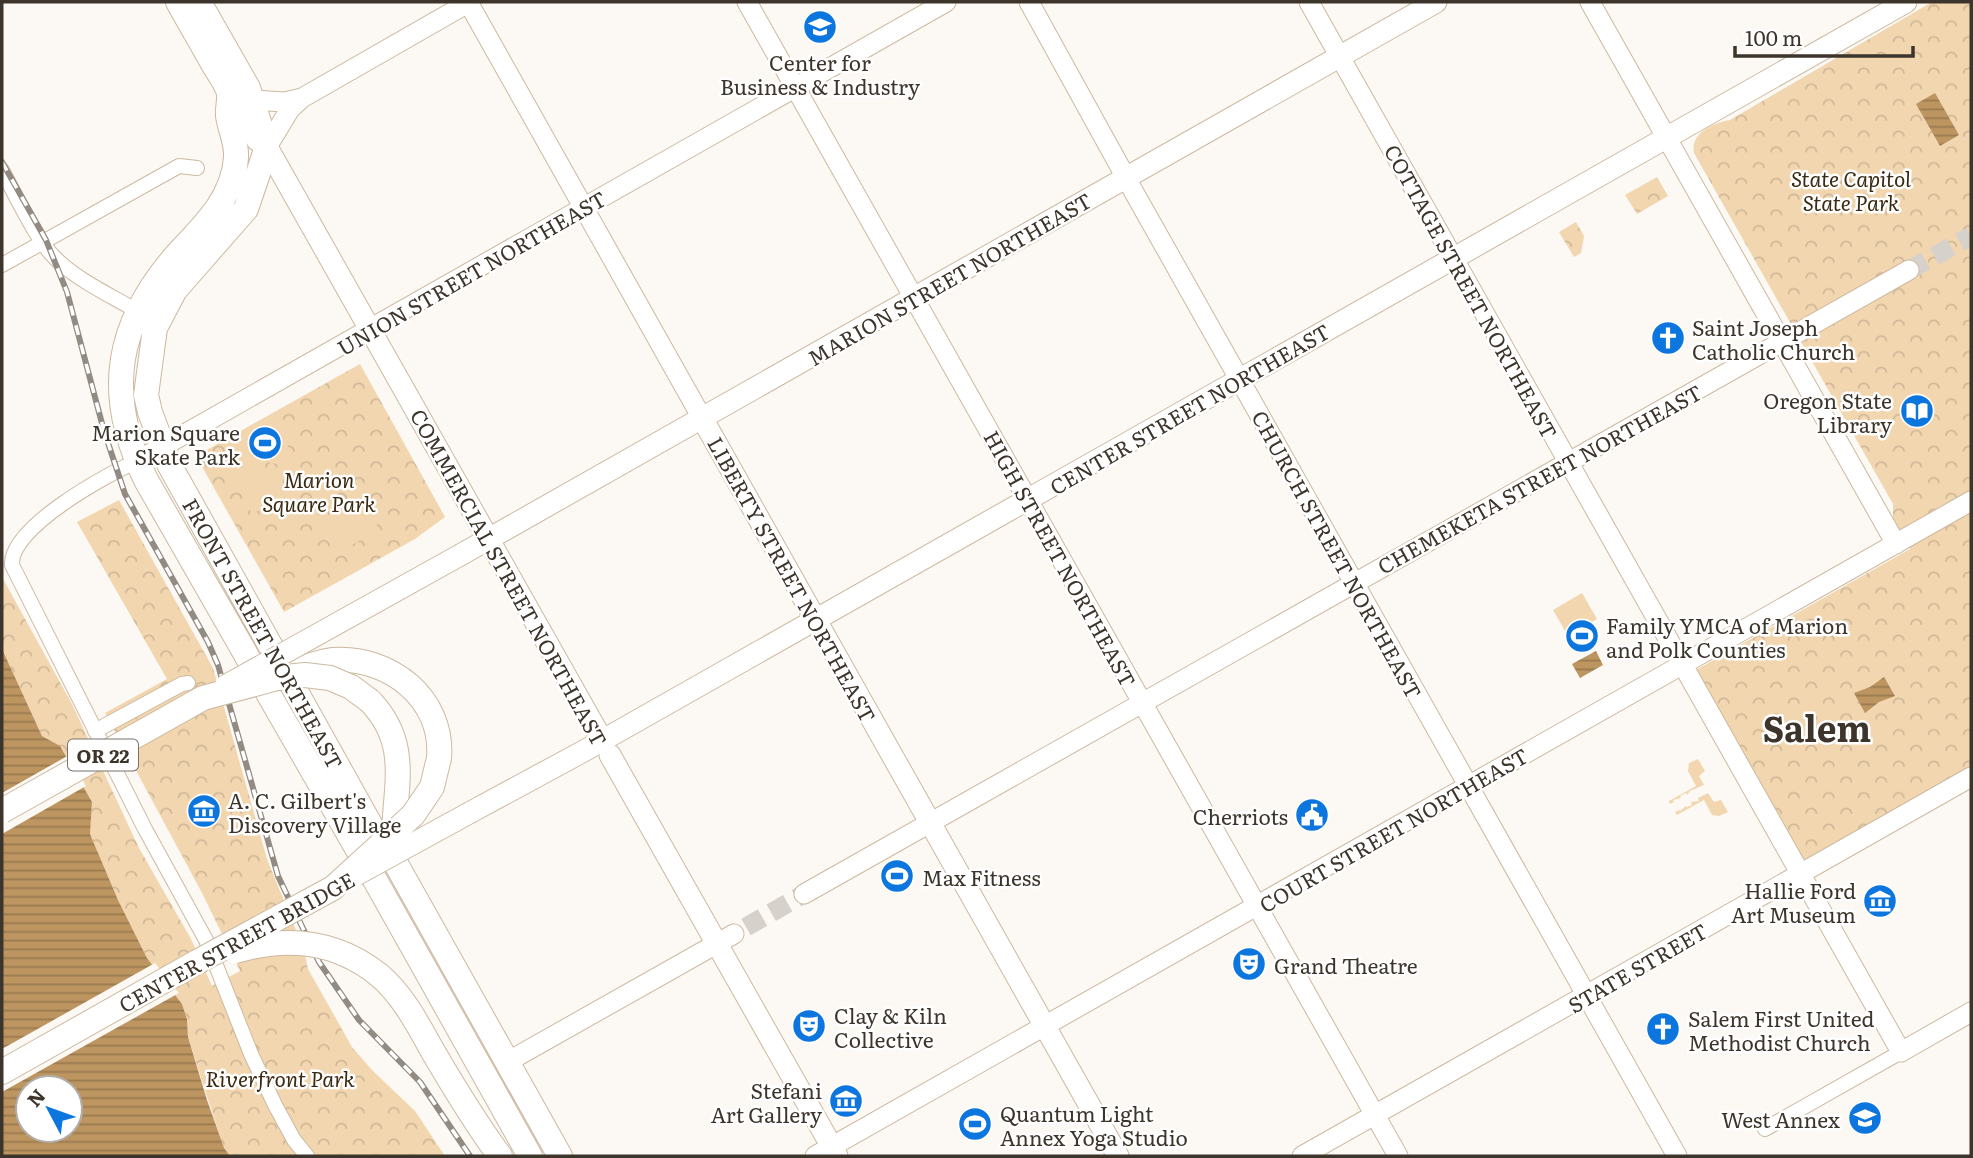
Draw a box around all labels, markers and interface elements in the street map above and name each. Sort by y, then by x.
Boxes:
school or university icon: Center for Business & Industry [801,8,839,46]
scale bar [1735,14,1913,58]
text: 100 m [1745,21,1802,52]
place label: Center for Business & Industry [720,46,921,101]
street label: COTTAGE STREET NORTHEAST [1378,138,1566,444]
park label: State Capitol State Park [1791,162,1911,217]
street label: UNION STREET NORTHEAST [331,182,611,362]
street label: MARION STREET NORTHEAST [801,184,1097,372]
place label: Saint Joseph Catholic Church [1692,311,1855,366]
street label: CENTER STREET NORTHEAST [1043,315,1335,501]
church icon: Saint Joseph Catholic Church [1649,319,1687,357]
street label: CHEMEKETA STREET NORTHEAST [1371,376,1707,580]
place label: Oregon State Library [1763,384,1893,439]
library icon: Oregon State Library [1898,392,1936,430]
street label: COMMERCIAL STREET NORTHEAST [404,403,616,751]
street label: CHURCH STREET NORTHEAST [1246,404,1430,704]
place label: Marion Square Skate Park [91,416,240,471]
sports icon: Marion Square Skate Park [246,424,284,462]
street label: HIGH STREET NORTHEAST [977,424,1145,692]
street label: LIBERTY STREET NORTHEAST [701,430,885,728]
park label: Marion Square Park [262,463,376,518]
street label: FRONT STREET NORTHEAST [176,492,352,774]
place label: Family YMCA of Marion and Polk Counties [1606,609,1848,664]
sports icon: Family YMCA of Marion and Polk Counties [1563,617,1601,655]
district label: Salem [1763,701,1871,753]
street label: COURT STREET NORTHEAST [1253,739,1533,919]
road number: OR 22 [68,740,138,770]
place label: A. C. Gilbert's Discovery Village [228,784,402,839]
museum icon: A. C. Gilbert's Discovery Village [185,792,223,830]
public building icon: Cherriots [1293,796,1331,834]
place label: Cherriots [1193,800,1288,831]
sports icon: Max Fitness [878,857,916,895]
place label: Max Fitness [922,861,1041,892]
street label: CENTER STREET BRIDGE [112,863,360,1019]
place label: Hallie Ford Art Museum [1731,874,1856,929]
museum icon: Hallie Ford Art Museum [1861,882,1899,920]
street label: STATE STREET [1562,914,1712,1020]
theatre icon: Grand Theatre [1230,945,1268,983]
place label: Grand Theatre [1274,949,1418,980]
place label: Clay & Kiln Collective [834,999,947,1054]
place label: Salem First United Methodist Church [1688,1002,1875,1057]
theatre icon: Clay & Kiln Collective [790,1007,828,1045]
church icon: Salem First United Methodist Church [1644,1010,1682,1048]
park label: Riverfront Park [205,1062,355,1093]
north arrow [14,1074,84,1144]
place label: Stefani Art Gallery [711,1074,823,1129]
text: N [20,1082,51,1112]
museum icon: Stefani Art Gallery [827,1082,865,1120]
place label: Quantum Light Annex Yoga Studio [1000,1097,1188,1152]
school or university icon: West Annex [1846,1099,1884,1137]
place label: West Annex [1721,1103,1840,1134]
sports icon: Quantum Light Annex Yoga Studio [956,1105,994,1143]

